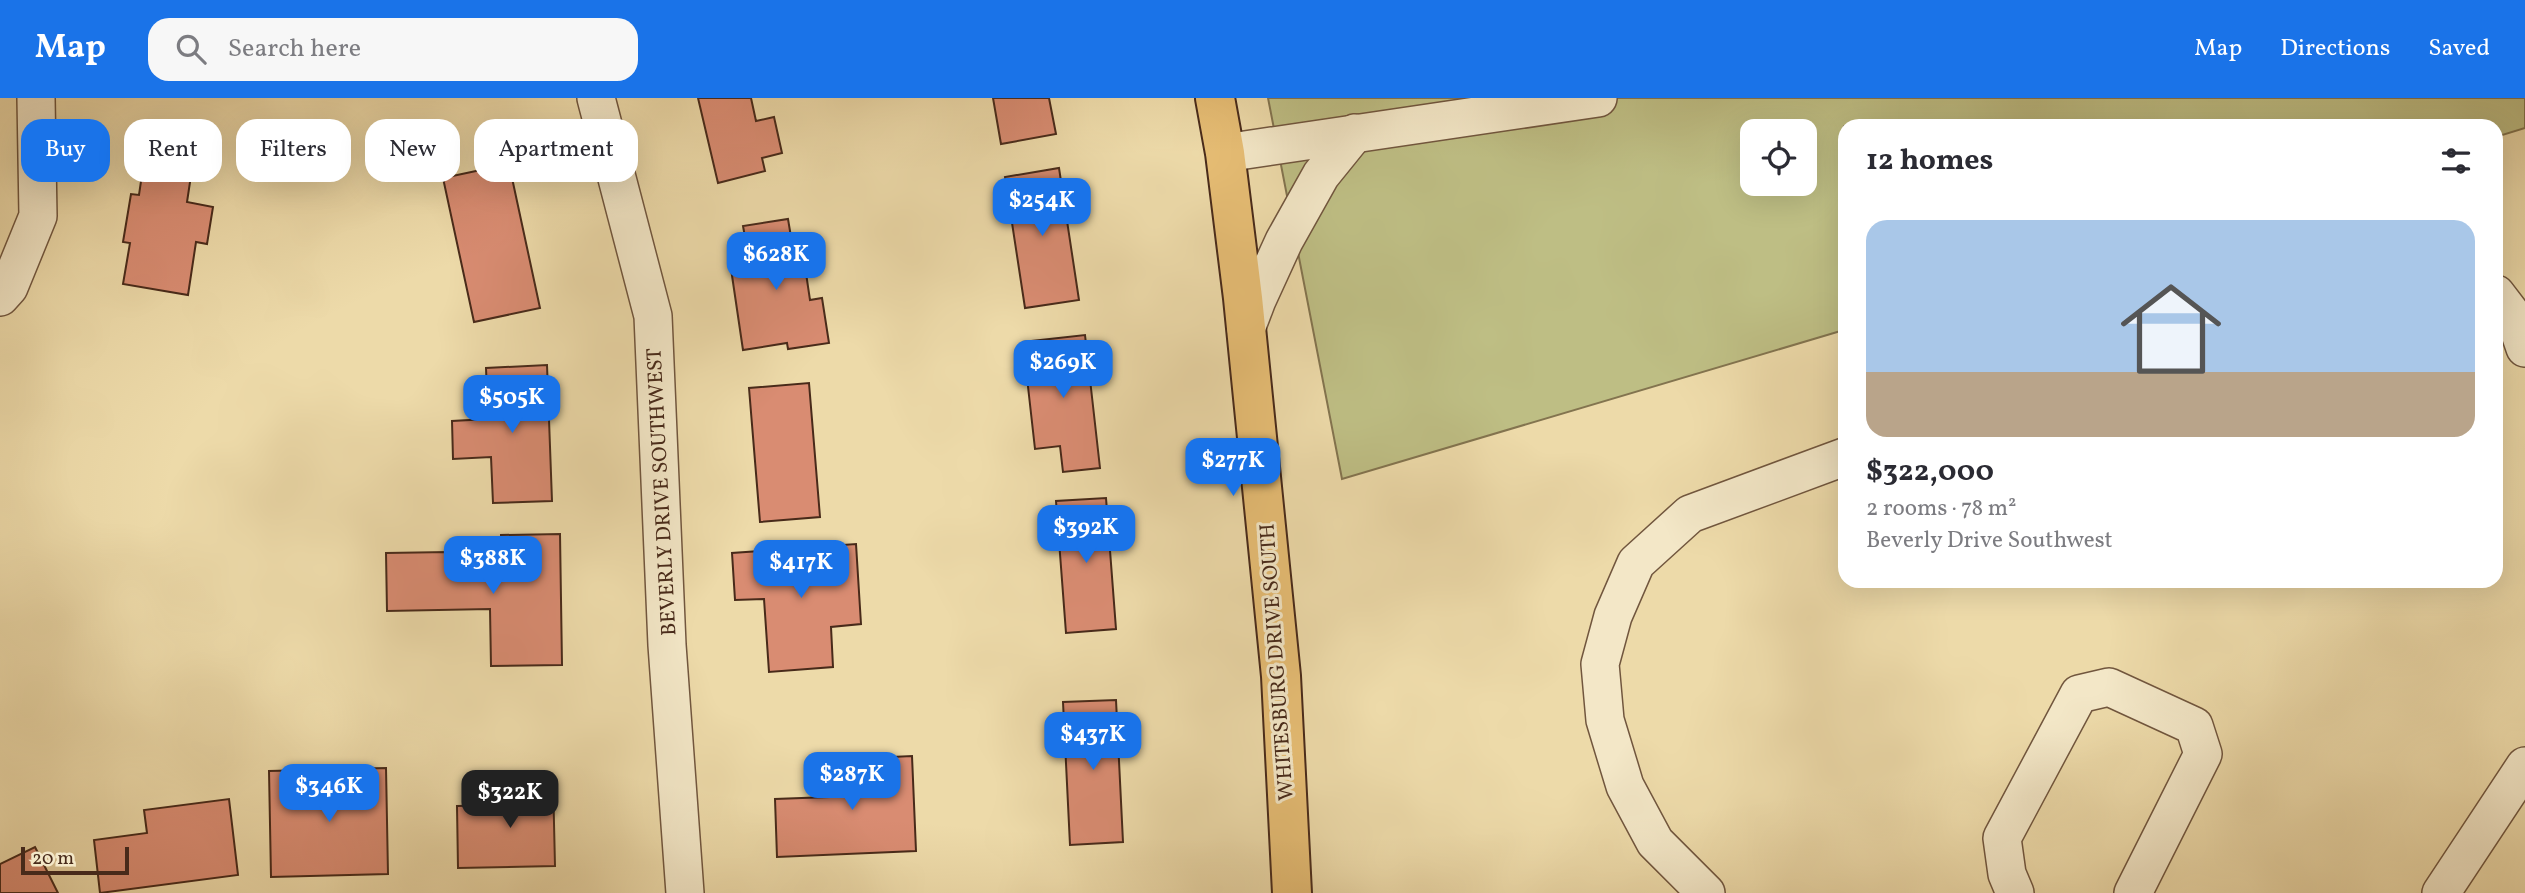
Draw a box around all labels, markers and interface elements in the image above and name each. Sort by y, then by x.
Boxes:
search box [148,18,638,81]
text: Map [35,26,106,72]
icon: search [172,30,210,68]
text: Search here [228,31,361,67]
text: Map [2194,32,2242,66]
text: Directions [2280,32,2390,66]
text: Saved [2428,32,2490,66]
chip: Buy [21,119,110,182]
chip: Rent [124,119,222,182]
chip: Filters [236,119,351,182]
chip: New [365,119,460,182]
chip: Apartment [474,119,638,182]
map controls [1740,119,1817,196]
button: locate [1740,119,1817,196]
text: 12 homes [1866,140,1993,182]
icon: filters [2437,142,2475,180]
pin: $254K [993,178,1091,238]
text: $254K [1009,185,1075,217]
pin: $628K [727,232,825,292]
text: $628K [743,239,809,271]
icon: home [2108,266,2234,392]
pin: $269K [1014,341,1112,400]
street label: BEVERLY DRIVE SOUTHWEST [640,347,685,637]
text: $269K [1030,347,1096,379]
pin: $505K [463,376,561,435]
text: $505K [479,382,545,414]
pin: $277K [1184,438,1282,498]
text: $277K [1201,445,1265,477]
text: $322,000 [1866,451,1994,493]
text: 2 rooms · 78 m² [1866,493,2017,525]
pin: $392K [1037,505,1135,565]
text: $392K [1053,512,1119,544]
street label: WHITESBURG DRIVE SOUTH [1253,522,1302,802]
text: Beverly Drive Southwest [1866,525,2113,557]
pin: $388K [444,536,542,596]
pin: $417K [752,540,850,600]
text: $388K [460,543,526,575]
text: $417K [769,547,833,579]
pin: $437K [1044,712,1142,772]
text: $437K [1060,719,1126,751]
pin: $287K [803,752,901,812]
text: $287K [820,759,884,791]
pin: $346K [280,764,378,824]
pin: $322K [461,770,559,830]
text: $346K [295,771,363,803]
text: $322K [477,777,543,809]
scale bar [21,844,130,876]
text: 20 m [32,846,74,872]

